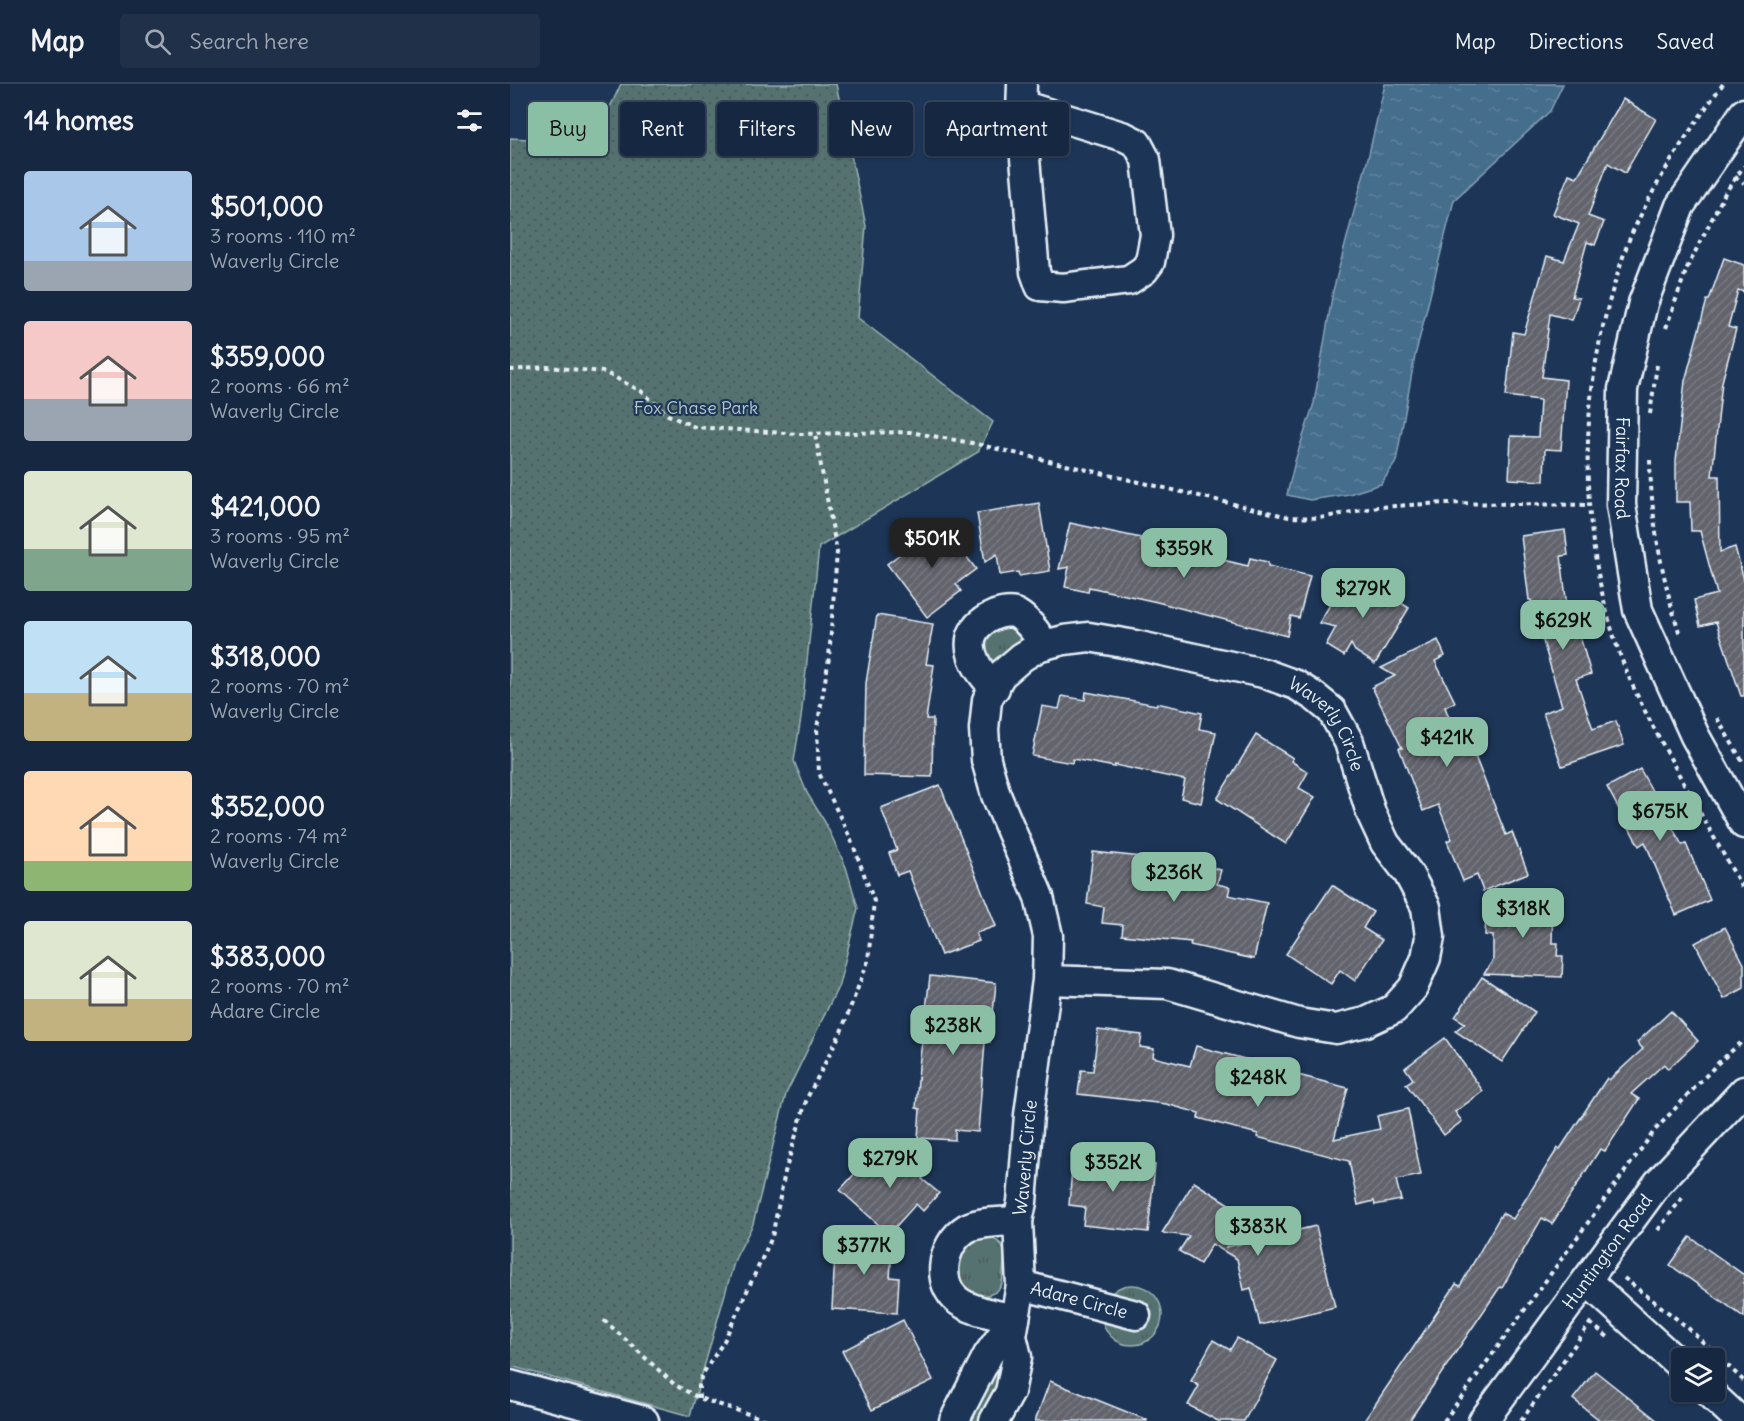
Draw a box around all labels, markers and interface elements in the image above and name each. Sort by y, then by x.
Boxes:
search box [120,14,540,68]
text: Map [30,23,84,59]
icon: search [141,25,174,58]
text: Search here [189,27,309,55]
text: Map [1455,28,1496,55]
text: Directions [1529,28,1623,55]
text: Saved [1656,28,1714,55]
chip: Buy [528,102,608,156]
chip: Rent [620,102,705,156]
chip: Filters [717,102,817,156]
chip: New [829,102,913,156]
chip: Apartment [925,102,1069,156]
text: 14 homes [24,104,134,137]
icon: filters [453,104,486,137]
text: $501,000 [210,190,324,223]
icon: home [72,195,144,267]
text: 3 rooms · 110 m² [210,223,356,248]
text: Waverly Circle [210,248,339,273]
text: $359,000 [210,340,325,373]
icon: home [72,345,144,417]
text: 2 rooms · 66 m² [210,373,350,398]
park label: Fox Chase Park [634,396,758,419]
text: Waverly Circle [210,398,339,423]
street label: Fairfax Road [1610,417,1635,521]
text: $421,000 [210,490,321,523]
icon: home [72,495,144,567]
pin: $501K [890,518,974,569]
text: 3 rooms · 95 m² [210,523,350,548]
text: $501K [904,525,960,550]
pin: $359K [1142,528,1226,579]
text: $359K [1155,535,1213,560]
text: Waverly Circle [210,548,339,573]
pin: $279K [1321,568,1405,619]
text: $279K [1335,575,1391,600]
pin: $629K [1521,600,1605,651]
text: $629K [1534,607,1592,632]
text: $318,000 [210,640,321,673]
icon: home [72,645,144,717]
street label: Waverly Circle [1284,671,1369,774]
text: 2 rooms · 70 m² [210,673,350,698]
text: Waverly Circle [210,698,339,723]
pin: $421K [1405,717,1489,768]
text: $421K [1420,724,1474,749]
text: $352,000 [210,790,325,823]
pin: $675K [1618,791,1702,842]
icon: home [72,795,144,867]
text: $675K [1632,798,1688,823]
text: 2 rooms · 74 m² [210,823,347,848]
text: Waverly Circle [210,848,339,873]
pin: $236K [1132,852,1216,903]
text: $236K [1145,859,1203,884]
pin: $318K [1481,888,1565,939]
text: $318K [1496,895,1550,920]
text: $383,000 [210,940,326,973]
icon: home [72,945,144,1017]
text: 2 rooms · 70 m² [210,973,350,998]
text: Adare Circle [210,998,320,1023]
pin: $238K [911,1005,995,1056]
text: $238K [924,1012,982,1037]
pin: $248K [1216,1057,1300,1108]
text: $248K [1229,1064,1287,1089]
street label: Waverly Circle [1007,1098,1042,1218]
pin: $279K [848,1138,932,1189]
pin: $352K [1071,1142,1155,1193]
text: $279K [862,1145,918,1170]
text: $352K [1084,1149,1142,1174]
street label: Huntington Road [1557,1189,1657,1314]
pin: $383K [1216,1206,1300,1257]
text: $383K [1229,1213,1287,1238]
pin: $377K [822,1225,906,1276]
text: $377K [837,1232,891,1257]
street label: Adare Circle [1028,1276,1130,1323]
map controls [1671,1348,1725,1402]
button: layers [1671,1348,1725,1402]

